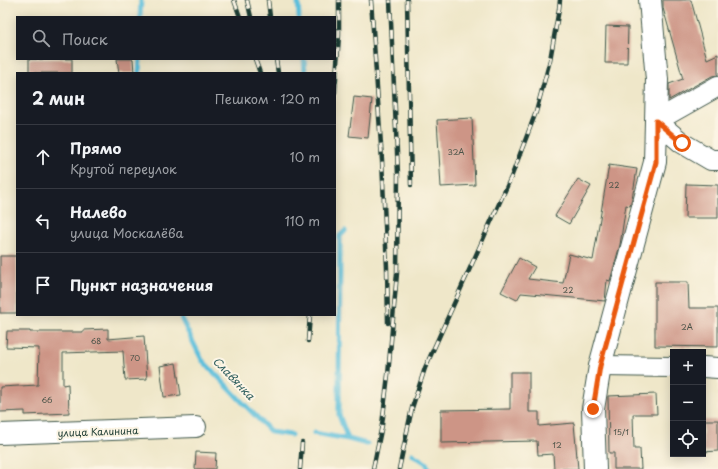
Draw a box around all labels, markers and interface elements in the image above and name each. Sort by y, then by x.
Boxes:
search box [16,16,336,60]
icon: search [30,27,52,49]
text: Поиск [62,27,108,50]
text: 2 мин [32,85,85,111]
text: Пешком · 120 m [215,89,320,108]
route start [673,134,691,152]
text: Прямо [70,136,121,159]
icon: ahead [32,146,54,168]
house number: 32А [448,146,464,158]
text: 10 m [290,147,320,166]
text: Крутой переулок [70,159,177,178]
house number: 22 [609,179,619,191]
text: Налево [70,200,127,223]
icon: left [32,210,54,232]
text: 110 m [285,211,320,230]
text: улица Москалёва [70,223,184,242]
text: Пункт назначения [70,273,213,296]
icon: arrive [32,274,54,296]
house number: 22 [563,284,573,296]
house number: 2А [681,321,693,333]
house number: 68 [91,335,101,347]
map controls [670,349,706,457]
button: + [670,349,706,385]
house number: 70 [130,352,140,364]
water label: Славянка [209,353,260,404]
button: − [670,385,706,421]
house number: 66 [41,394,53,406]
route end [584,400,602,418]
button: locate [670,421,706,457]
street label: улица Калинина [57,422,139,440]
house number: 15/1 [613,426,629,438]
house number: 12 [552,439,562,451]

